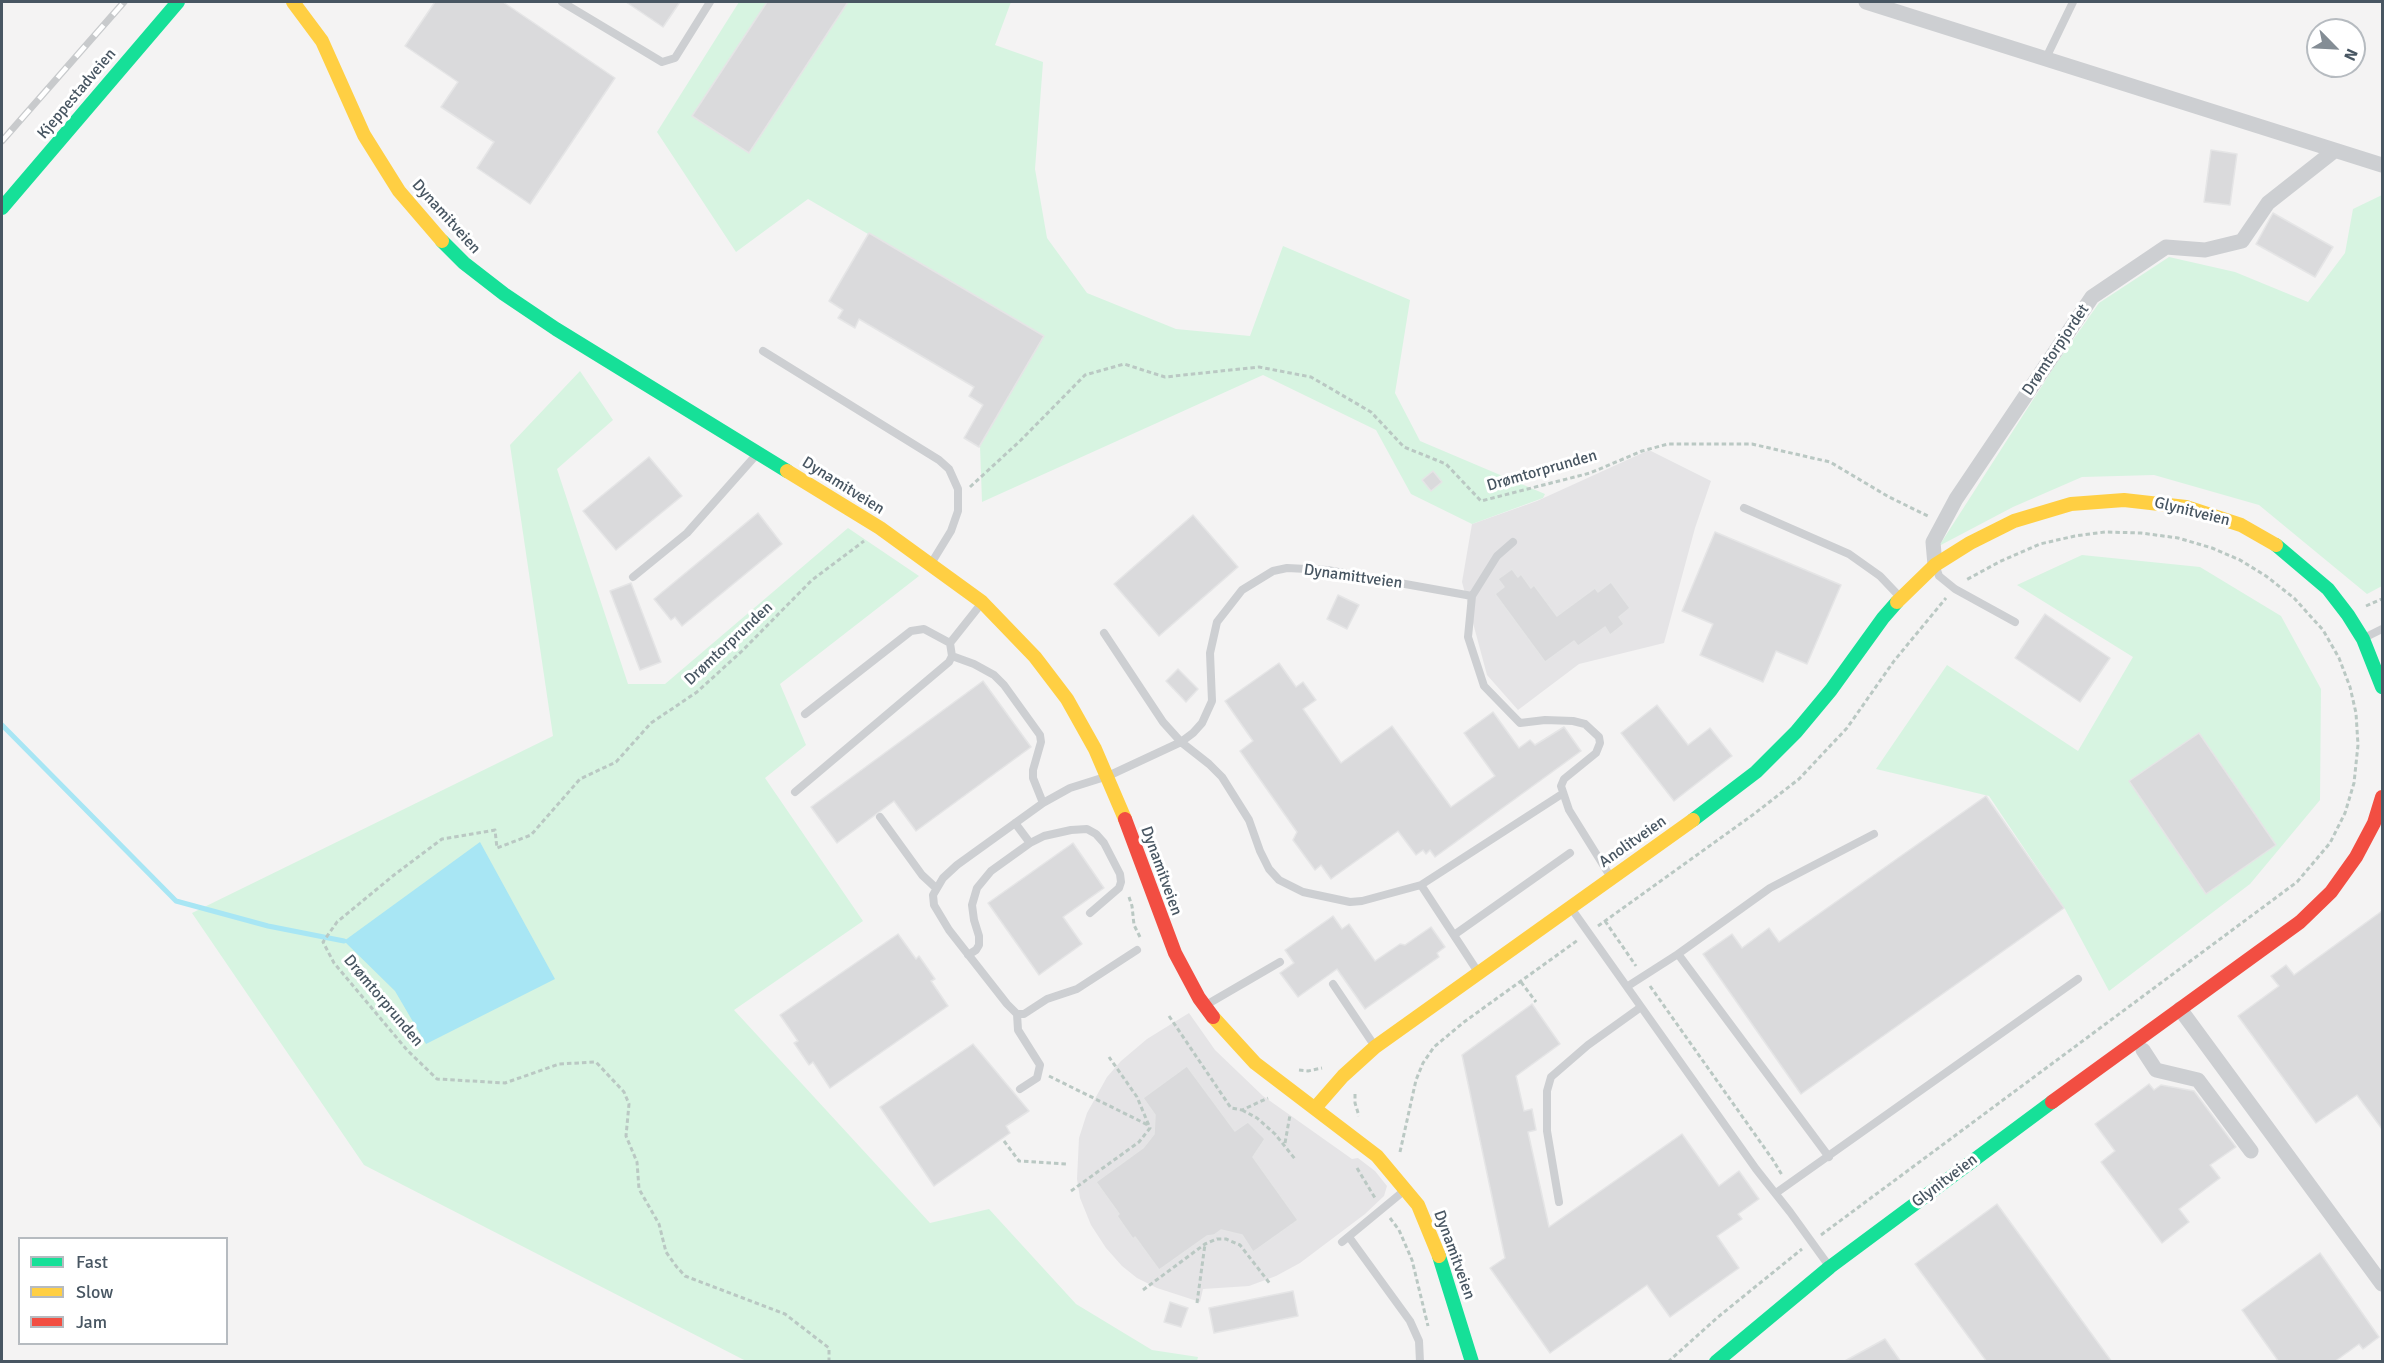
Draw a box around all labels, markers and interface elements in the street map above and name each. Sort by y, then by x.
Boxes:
north arrow [2306,18,2366,78]
street label: Kjeppestadveien [34,45,120,143]
text: N [2339,45,2362,64]
street label: Dynamitveien [408,176,484,258]
street label: Drømtorpjordet [2018,301,2094,399]
street label: Drømtorprunden [1485,446,1599,496]
street label: Dynamitveien [798,453,888,519]
street label: Glynitveien [2152,493,2232,531]
street label: Dynamittveien [1303,561,1403,593]
street label: Drømtorprunden [681,598,777,690]
street label: Anolitveien [1596,812,1670,872]
street label: Dynamitveien [1136,824,1186,918]
street label: Drømtorprunden [339,951,427,1051]
street label: Glynitveien [1908,1150,1982,1212]
street label: Dynamitveien [1429,1208,1479,1302]
legend [18,1237,228,1345]
text: Fast [76,1251,108,1273]
text: Slow [76,1281,113,1303]
text: Jam [76,1311,107,1333]

